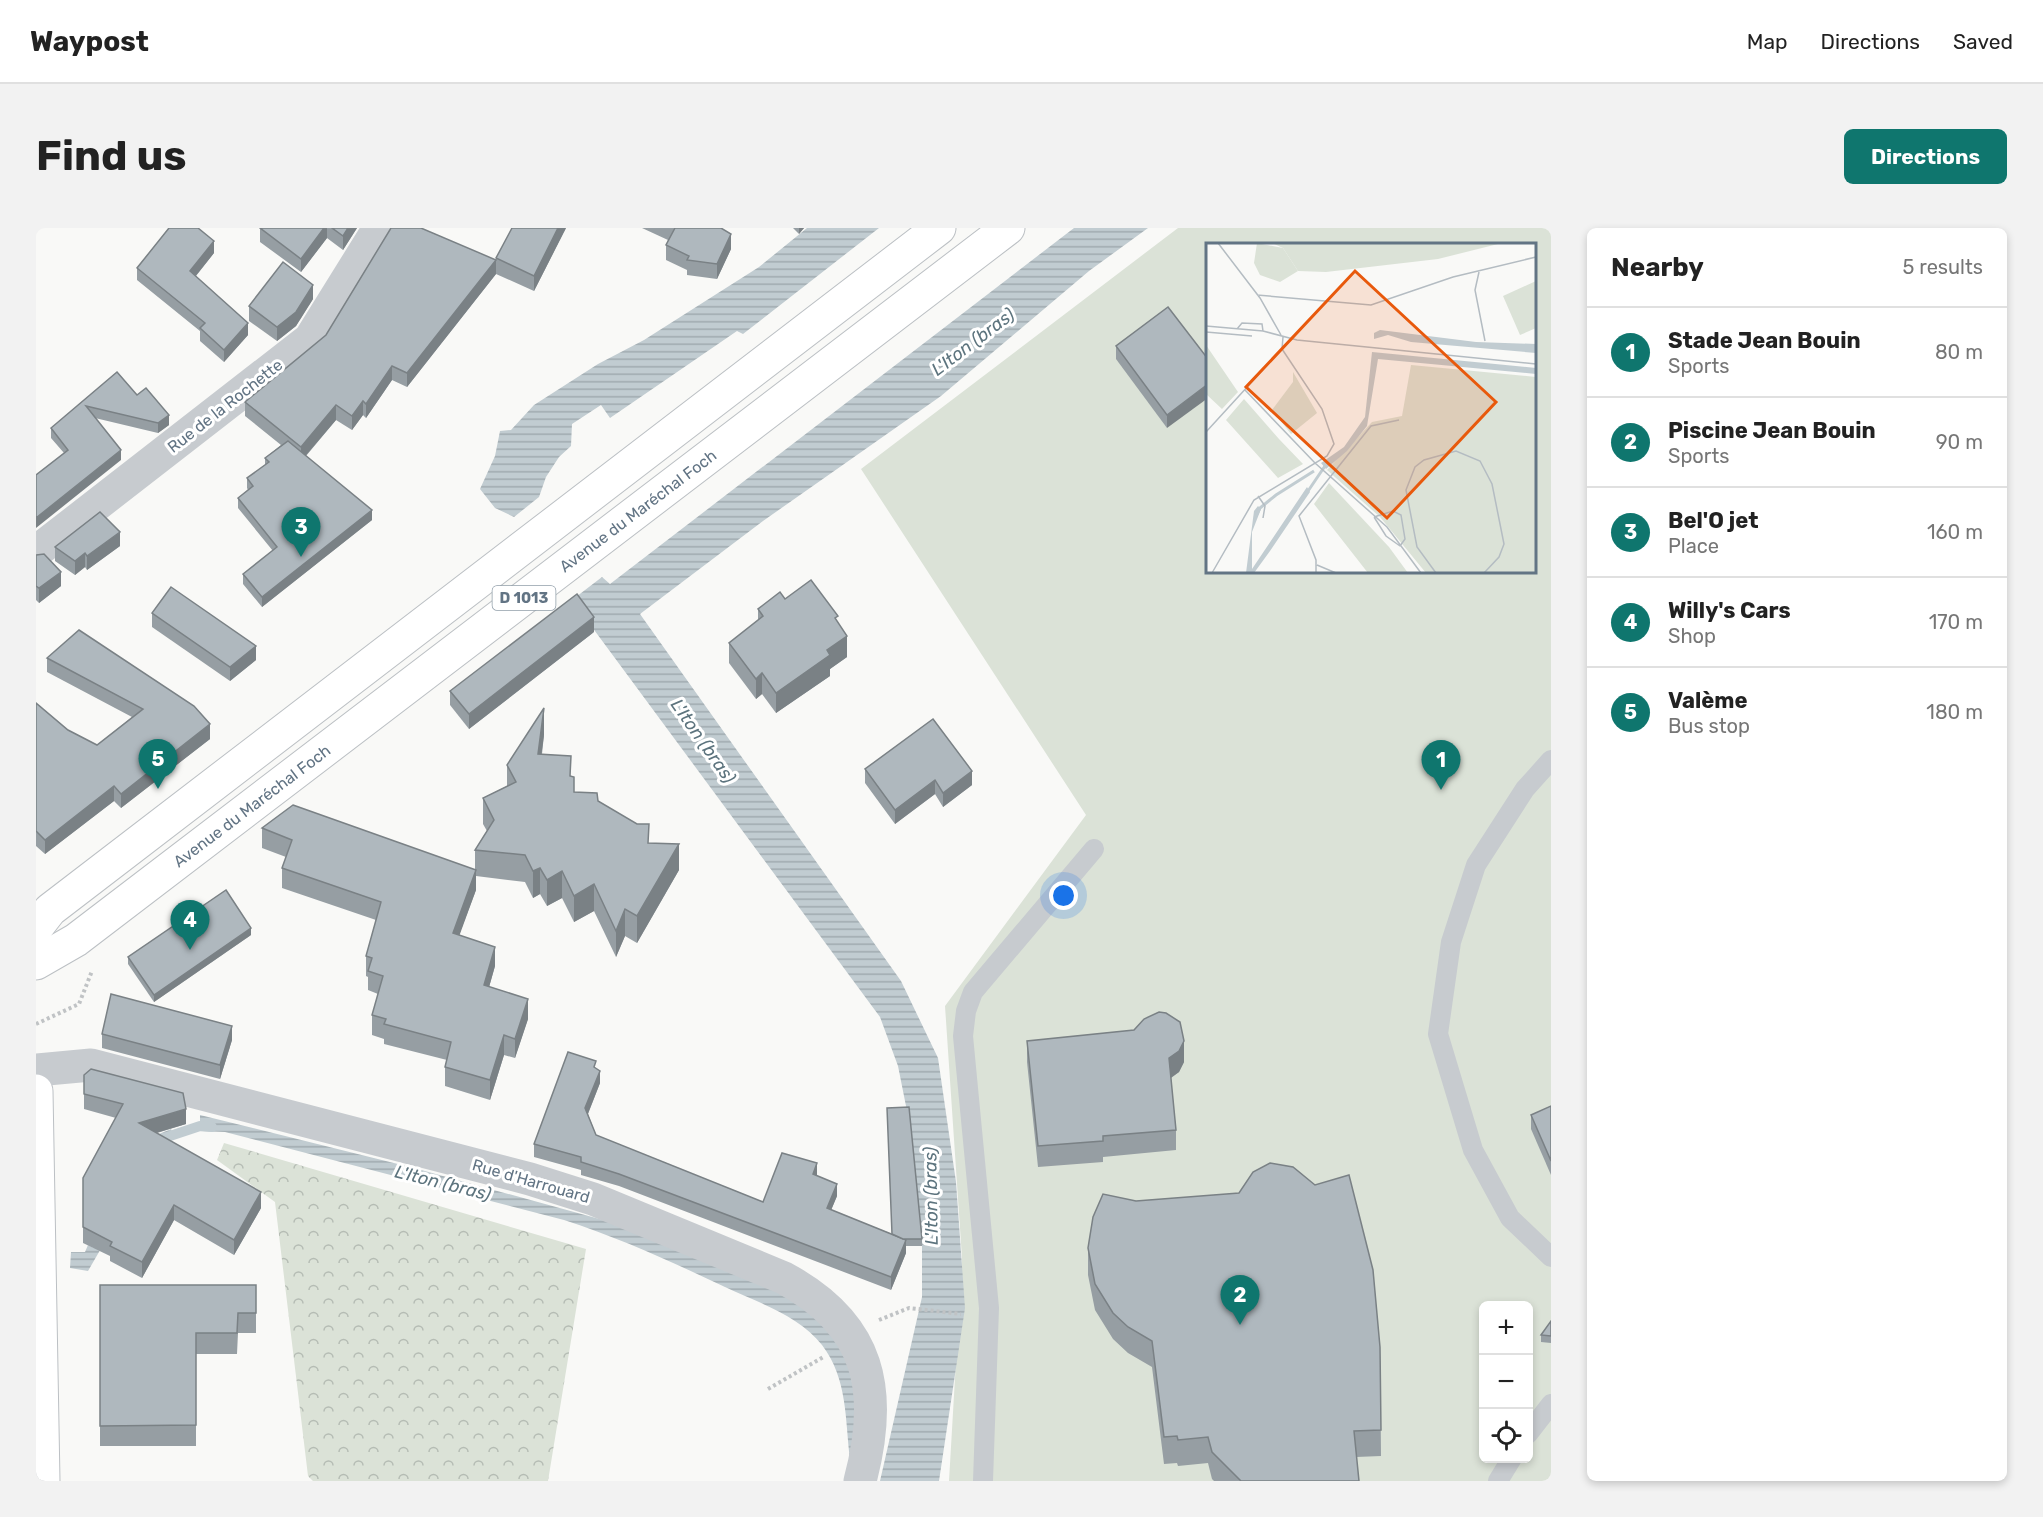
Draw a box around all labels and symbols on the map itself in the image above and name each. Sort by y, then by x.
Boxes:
inset map [1206,243,1536,573]
water label: L'Iton (bras) [927,304,1019,380]
street label: Rue de la Rochette [164,355,286,457]
street label: Avenue du Maréchal Foch [556,446,720,576]
pin: 3 [282,508,320,557]
road number: D 1013 [492,586,556,610]
water label: L'Iton (bras) [666,694,740,788]
pin: 5 [138,740,178,789]
pin: 1 [1422,740,1460,790]
street label: Avenue du Maréchal Foch [170,741,334,871]
your location [1049,881,1078,910]
pin: 4 [170,900,210,950]
water label: L'Iton (bras) [919,1147,943,1245]
street label: Rue d'Harrouard [470,1155,592,1207]
water label: L'Iton (bras) [393,1160,493,1206]
pin: 2 [1220,1276,1260,1325]

